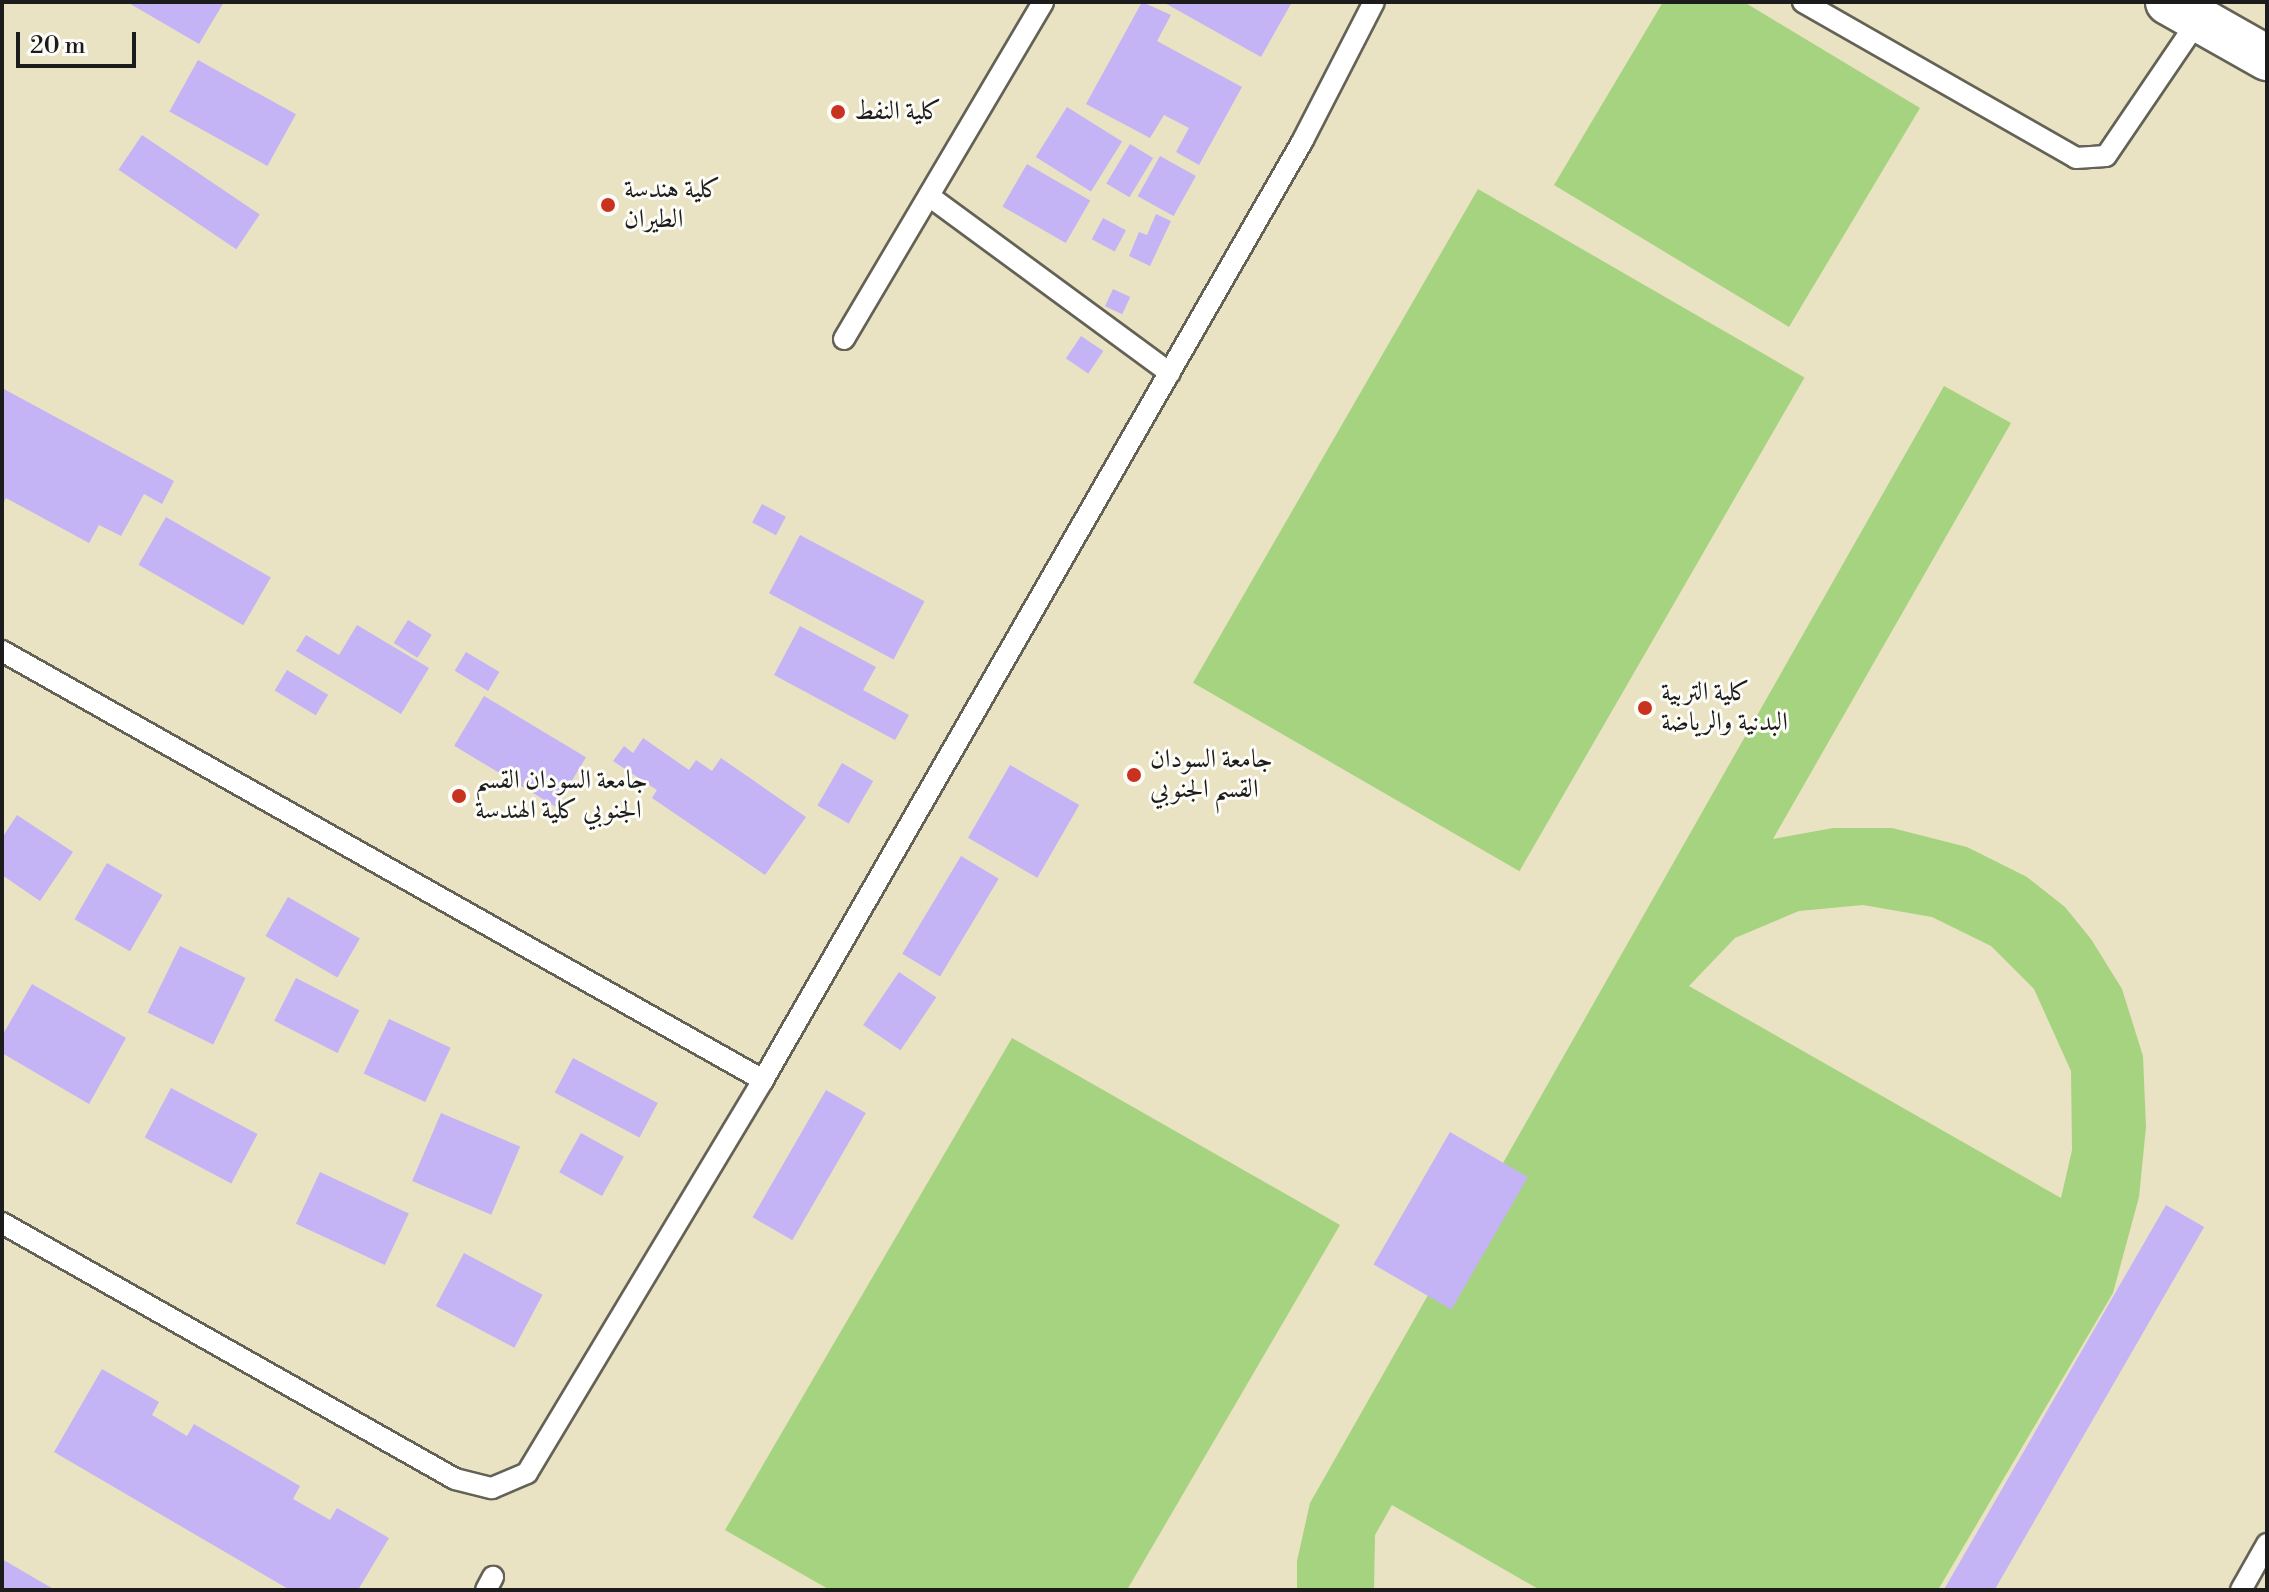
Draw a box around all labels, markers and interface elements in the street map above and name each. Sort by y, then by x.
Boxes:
scale bar [20,16,140,66]
text: 20 m [30,31,86,61]
place label: كلية النفط [854,96,942,128]
marker: كلية النفط [829,103,847,121]
place label: كلية هندسة الطيران [624,174,721,236]
marker: كلية هندسة الطيران [599,196,617,214]
place label: كلية التربية البدنية والرياضة [1661,677,1788,738]
marker: كلية التربية البدنية والرياضة [1636,699,1654,717]
place label: جامعة السودان القسم الجنوبي [1150,744,1273,806]
place label: جامعة السودان القسم الجنوبي كلية الهندسة [475,765,648,826]
marker: جامعة السودان القسم الجنوبي [1125,766,1143,784]
marker: جامعة السودان القسم الجنوبي كلية الهندسة [450,787,468,805]

